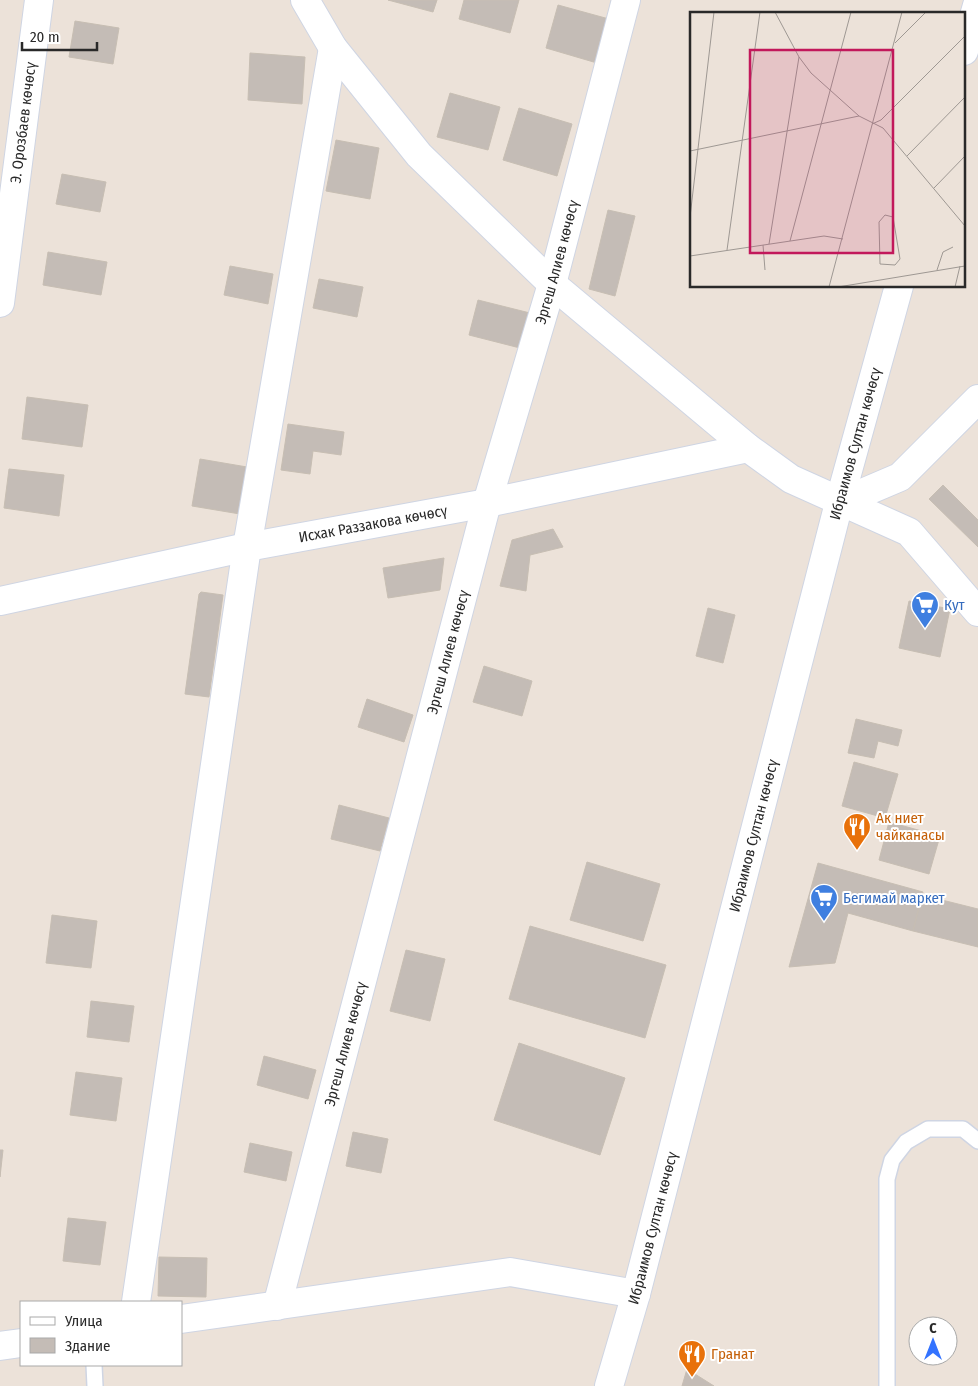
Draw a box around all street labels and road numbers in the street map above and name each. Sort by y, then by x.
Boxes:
street label: Э. Орозбаев көчөсү [7,61,40,184]
street label: Эргеш Алиев көчөсү [532,198,583,326]
street label: Ибраимов Султан көчөсү [826,365,885,522]
street label: Исхак Раззакова көчөсү [297,501,449,546]
street label: Эргеш Алиев көчөсү [423,588,473,716]
street label: Ибраимов Султан көчөсү [725,757,782,914]
street label: Эргеш Алиев көчөсү [321,979,371,1108]
street label: Ибраимов Султан көчөсү [624,1149,681,1307]

